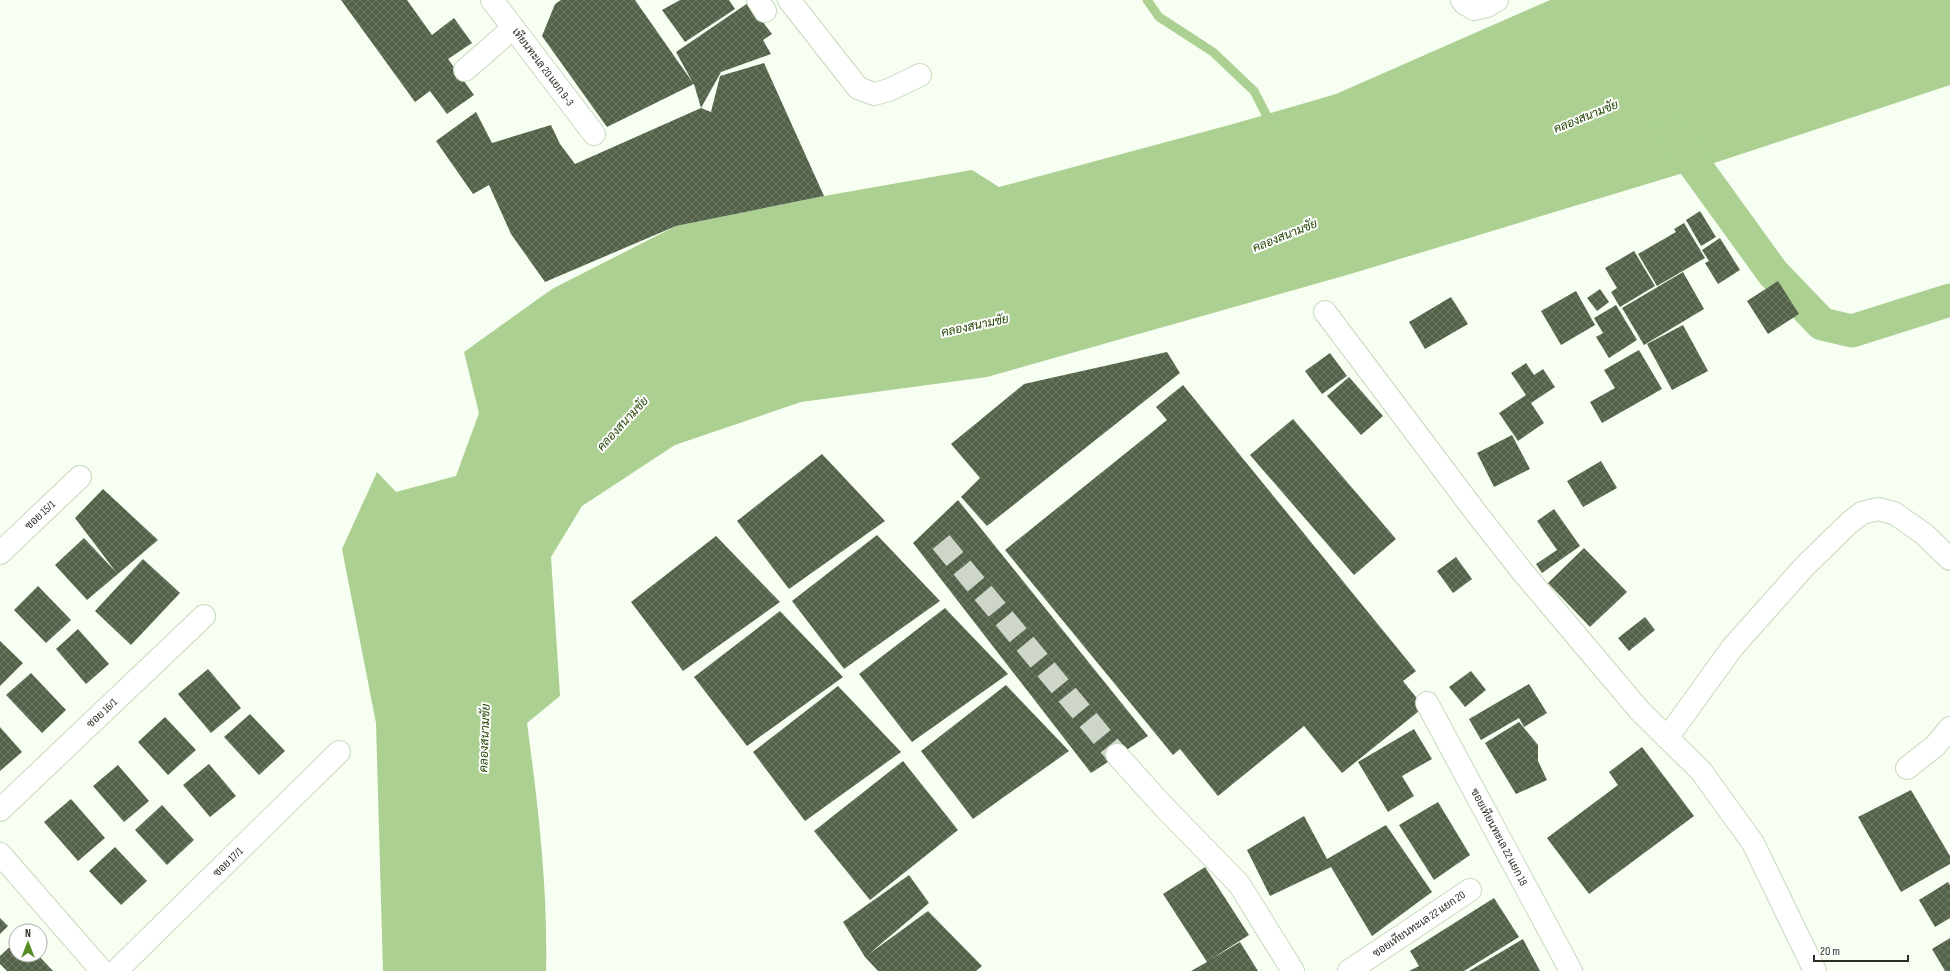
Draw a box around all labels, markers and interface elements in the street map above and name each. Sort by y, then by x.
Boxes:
street label: เทียนทะเล 20 แยก 9-3 [510,24,578,109]
water label: คลองสนามชัย [1551,97,1621,137]
water label: คลองสนามชัย [1250,216,1320,256]
water label: คลองสนามชัย [940,312,1010,340]
water label: คลองสนามชัย [594,394,652,454]
street label: ซอย 15/1 [22,498,58,532]
street label: ซอย 16/1 [84,696,120,730]
water label: คลองสนามชัย [476,703,494,773]
street label: ซอยเทียนทะเล 22 แยก 18 [1468,785,1532,888]
street label: ซอย 17/1 [210,845,246,879]
street label: ซอยเทียนทะเล 22 แยก 20 [1369,886,1468,960]
north arrow [8,923,48,963]
text: N [25,927,31,940]
scale bar [1814,937,1908,963]
text: 20 m [1820,944,1840,959]

